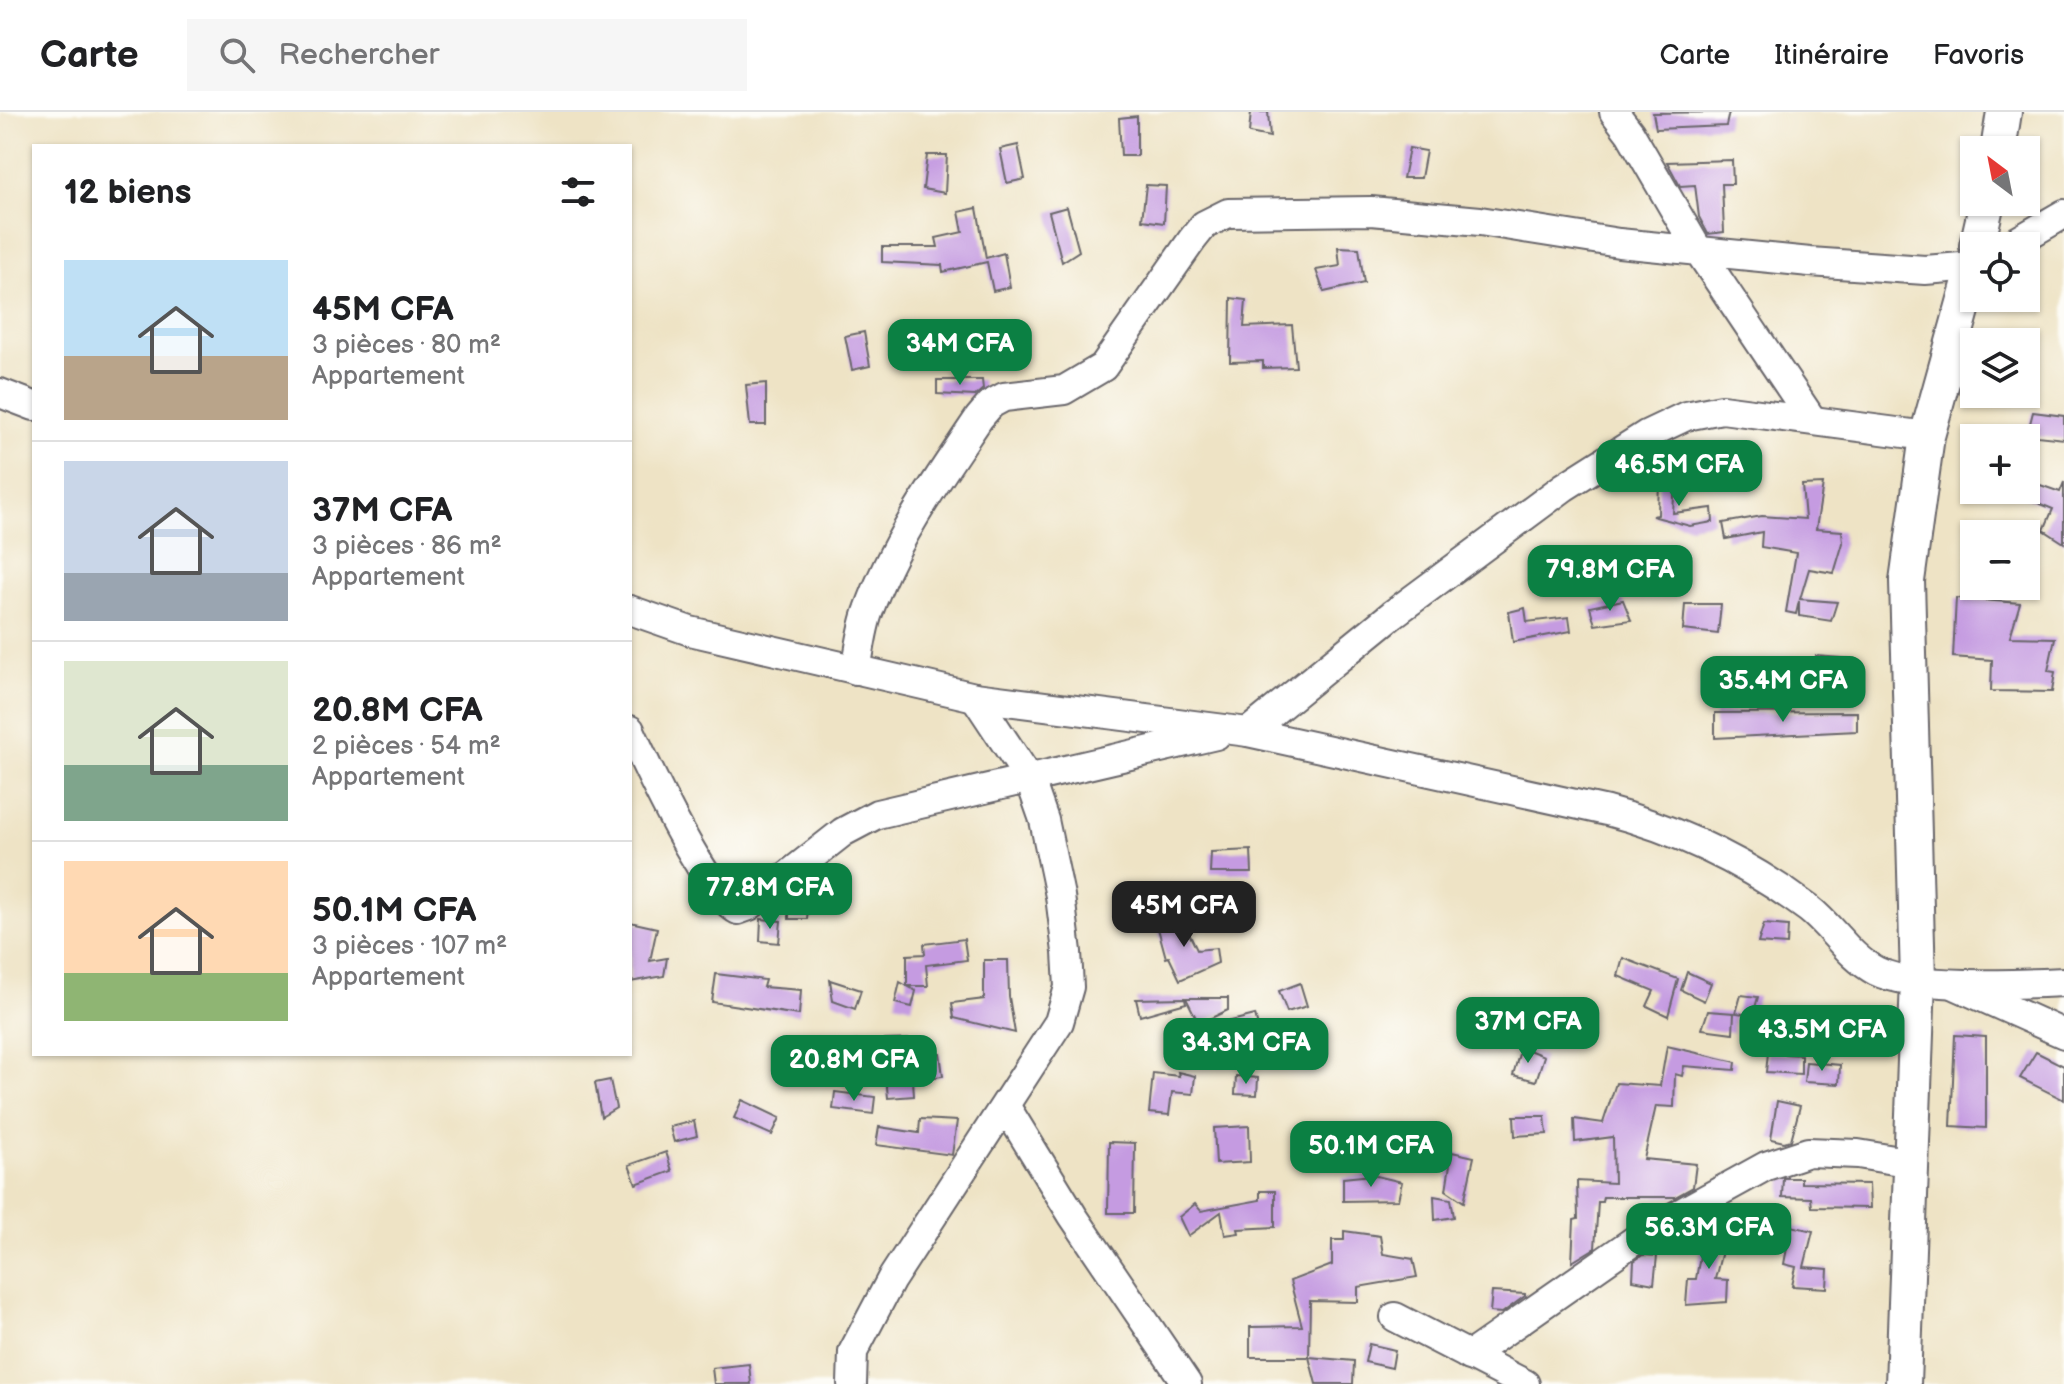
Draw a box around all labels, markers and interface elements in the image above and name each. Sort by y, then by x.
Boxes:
search box [187,19,747,91]
text: Carte [40,33,139,78]
icon: search [215,33,259,77]
text: Rechercher [279,37,439,73]
text: Carte [1660,39,1730,72]
text: Itinéraire [1774,39,1889,72]
text: Favoris [1933,39,2024,72]
north arrow [1960,136,2040,216]
map controls [1960,136,2040,600]
icon: filters [556,170,600,214]
text: 12 biens [64,172,191,213]
button: locate [1960,232,2040,312]
text: 45M CFA [312,289,453,330]
icon: home [128,292,224,388]
pin: 34M CFA [886,319,1034,387]
button: layers [1960,328,2040,408]
text: 34M CFA [906,329,1014,360]
text: 3 pièces · 80 m² [312,330,501,361]
text: Appartement [312,361,465,392]
button: + [1960,424,2040,504]
pin: 46.5M CFA [1587,440,1771,508]
text: 46.5M CFA [1614,450,1744,481]
text: 37M CFA [312,490,452,531]
icon: home [128,493,224,589]
button: − [1960,520,2040,600]
text: 3 pièces · 86 m² [312,531,502,562]
pin: 79.8M CFA [1518,545,1702,613]
text: 79.8M CFA [1546,555,1674,586]
text: Appartement [312,562,465,593]
pin: 35.4M CFA [1691,656,1875,724]
text: 35.4M CFA [1718,666,1848,697]
text: 20.8M CFA [312,690,483,731]
icon: home [128,693,224,789]
text: 2 pièces · 54 m² [312,731,501,762]
text: Appartement [312,762,465,793]
pin: 77.8M CFA [678,863,862,931]
text: 77.8M CFA [706,873,834,904]
pin: 45M CFA [1110,881,1258,949]
text: 50.1M CFA [312,890,476,931]
text: 45M CFA [1130,891,1238,922]
icon: home [128,893,224,989]
text: 3 pièces · 107 m² [312,931,507,962]
text: Appartement [312,962,465,993]
pin: 37M CFA [1454,997,1602,1065]
pin: 43.5M CFA [1730,1005,1914,1073]
text: 37M CFA [1474,1007,1582,1038]
text: 43.5M CFA [1757,1015,1887,1046]
pin: 34.3M CFA [1154,1018,1338,1086]
text: 34.3M CFA [1181,1028,1311,1059]
pin: 20.8M CFA [762,1035,946,1103]
text: 20.8M CFA [789,1045,919,1076]
pin: 50.1M CFA [1279,1121,1463,1189]
text: 50.1M CFA [1308,1131,1434,1162]
pin: 56.3M CFA [1617,1203,1801,1271]
text: 56.3M CFA [1644,1213,1774,1244]

